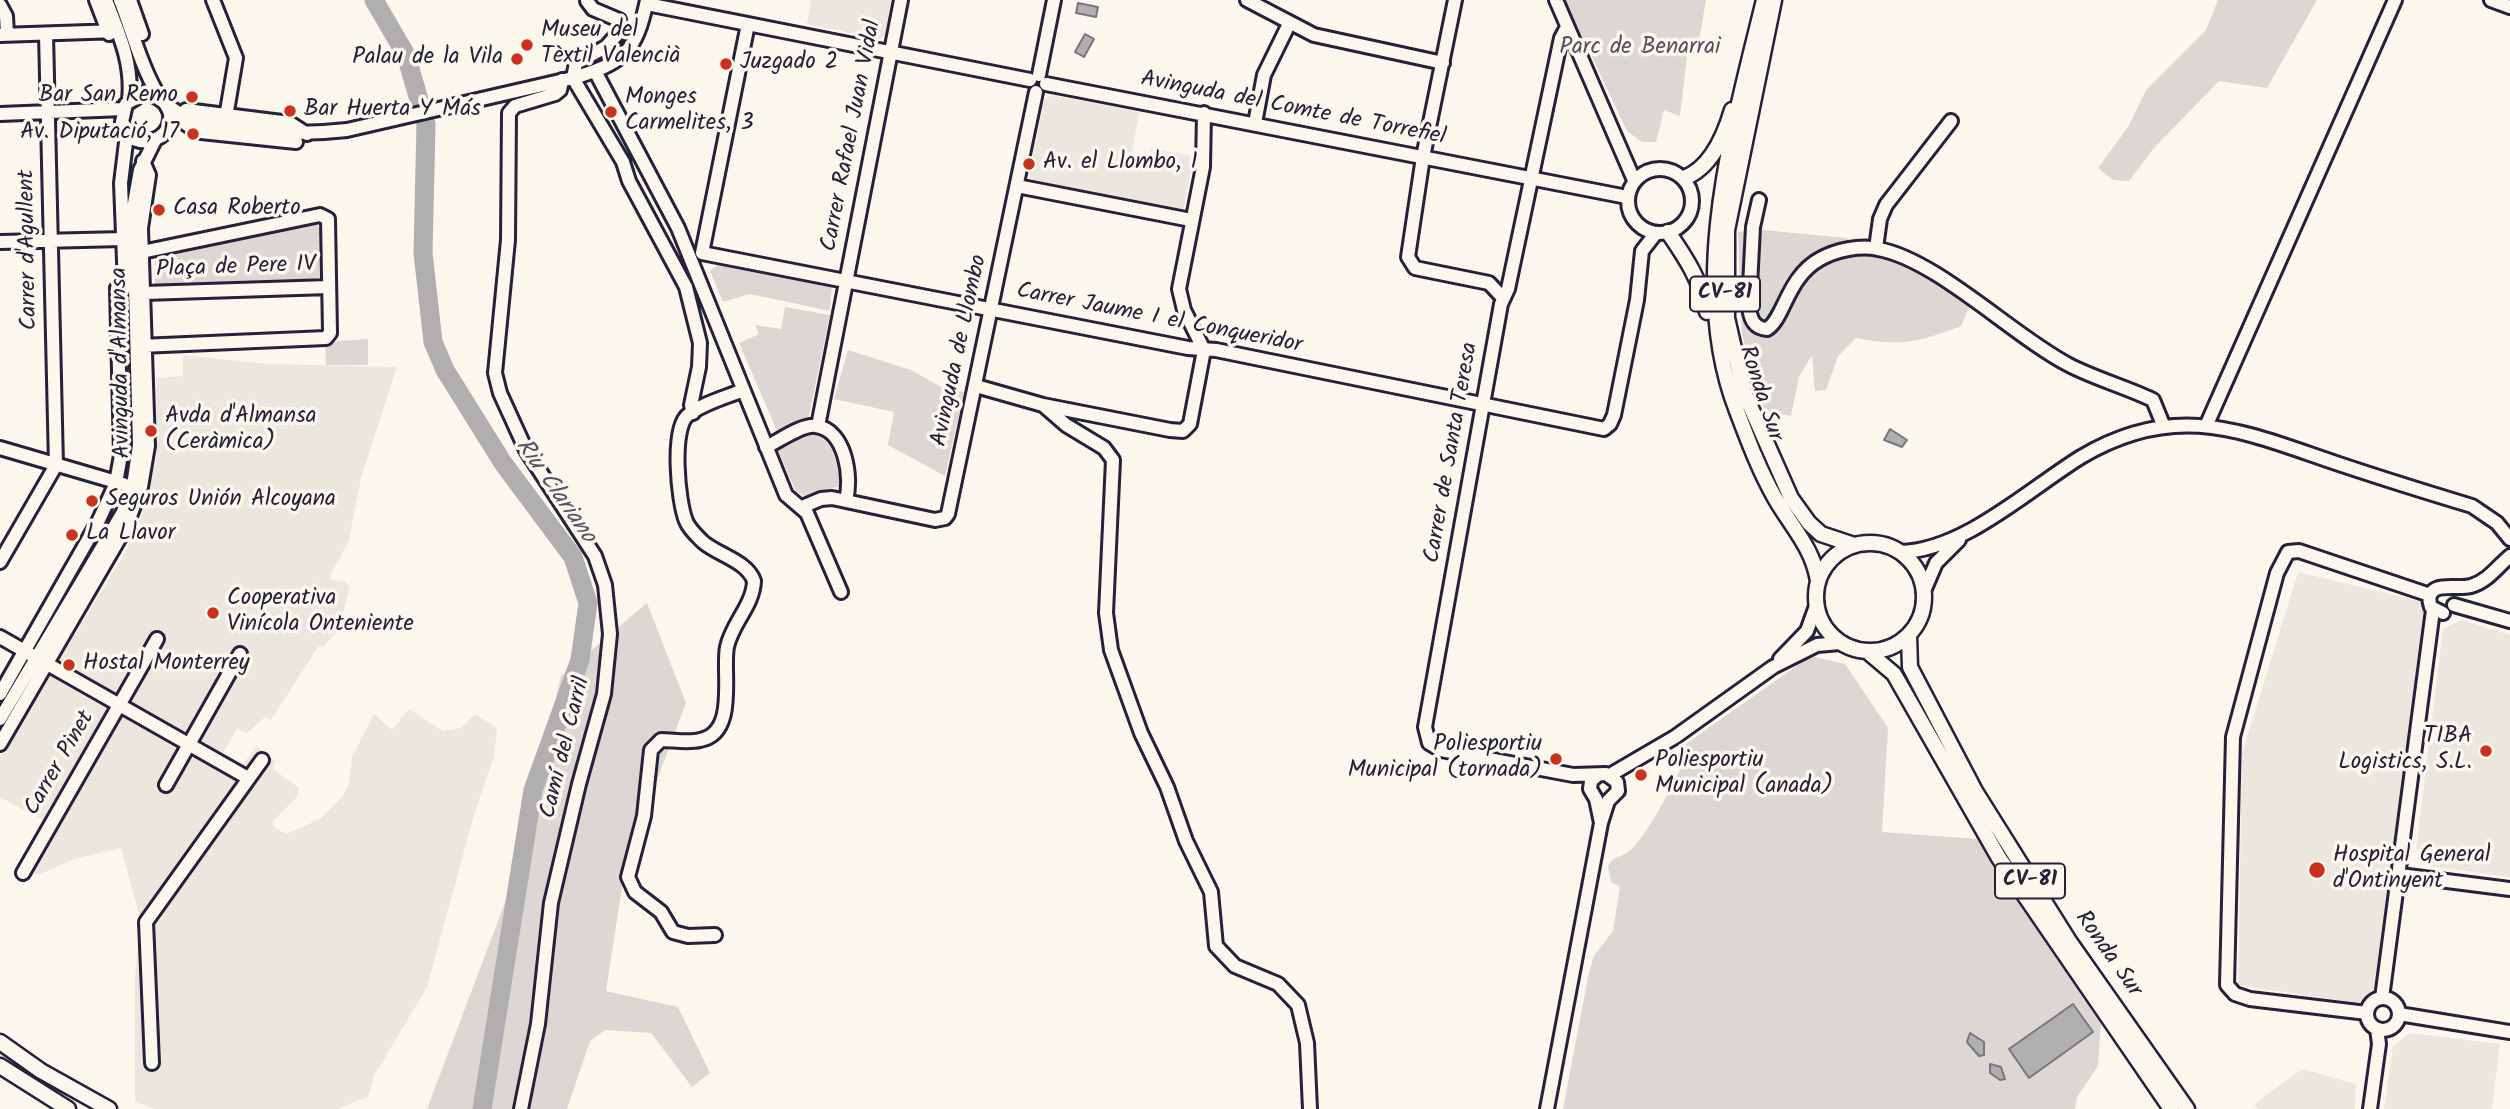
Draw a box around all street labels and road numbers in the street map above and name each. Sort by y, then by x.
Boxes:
street label: Carrer Rafael Juan Vidal [817,18,889,254]
street label: Avinguda del Comte de Torrefiel [1138,67,1448,153]
street label: Carrer d'Agullent [15,170,45,330]
street label: Plaça de Pere IV [156,252,316,286]
street label: Avinguda de Llombo [927,253,995,449]
street label: Avinguda d'Almansa [108,267,138,459]
road number: CV-81 [1690,276,1760,312]
street label: Carrer Jaume I el Conqueridor [1014,279,1304,361]
street label: Carrer de Santa Teresa [1420,341,1486,565]
street label: Ronda Sur [1731,343,1787,445]
street label: Camí del Carril [536,674,598,822]
street label: Carrer Pinet [20,707,102,821]
road number: CV-81 [1995,864,2065,898]
street label: Ronda Sur [2067,907,2147,1003]

